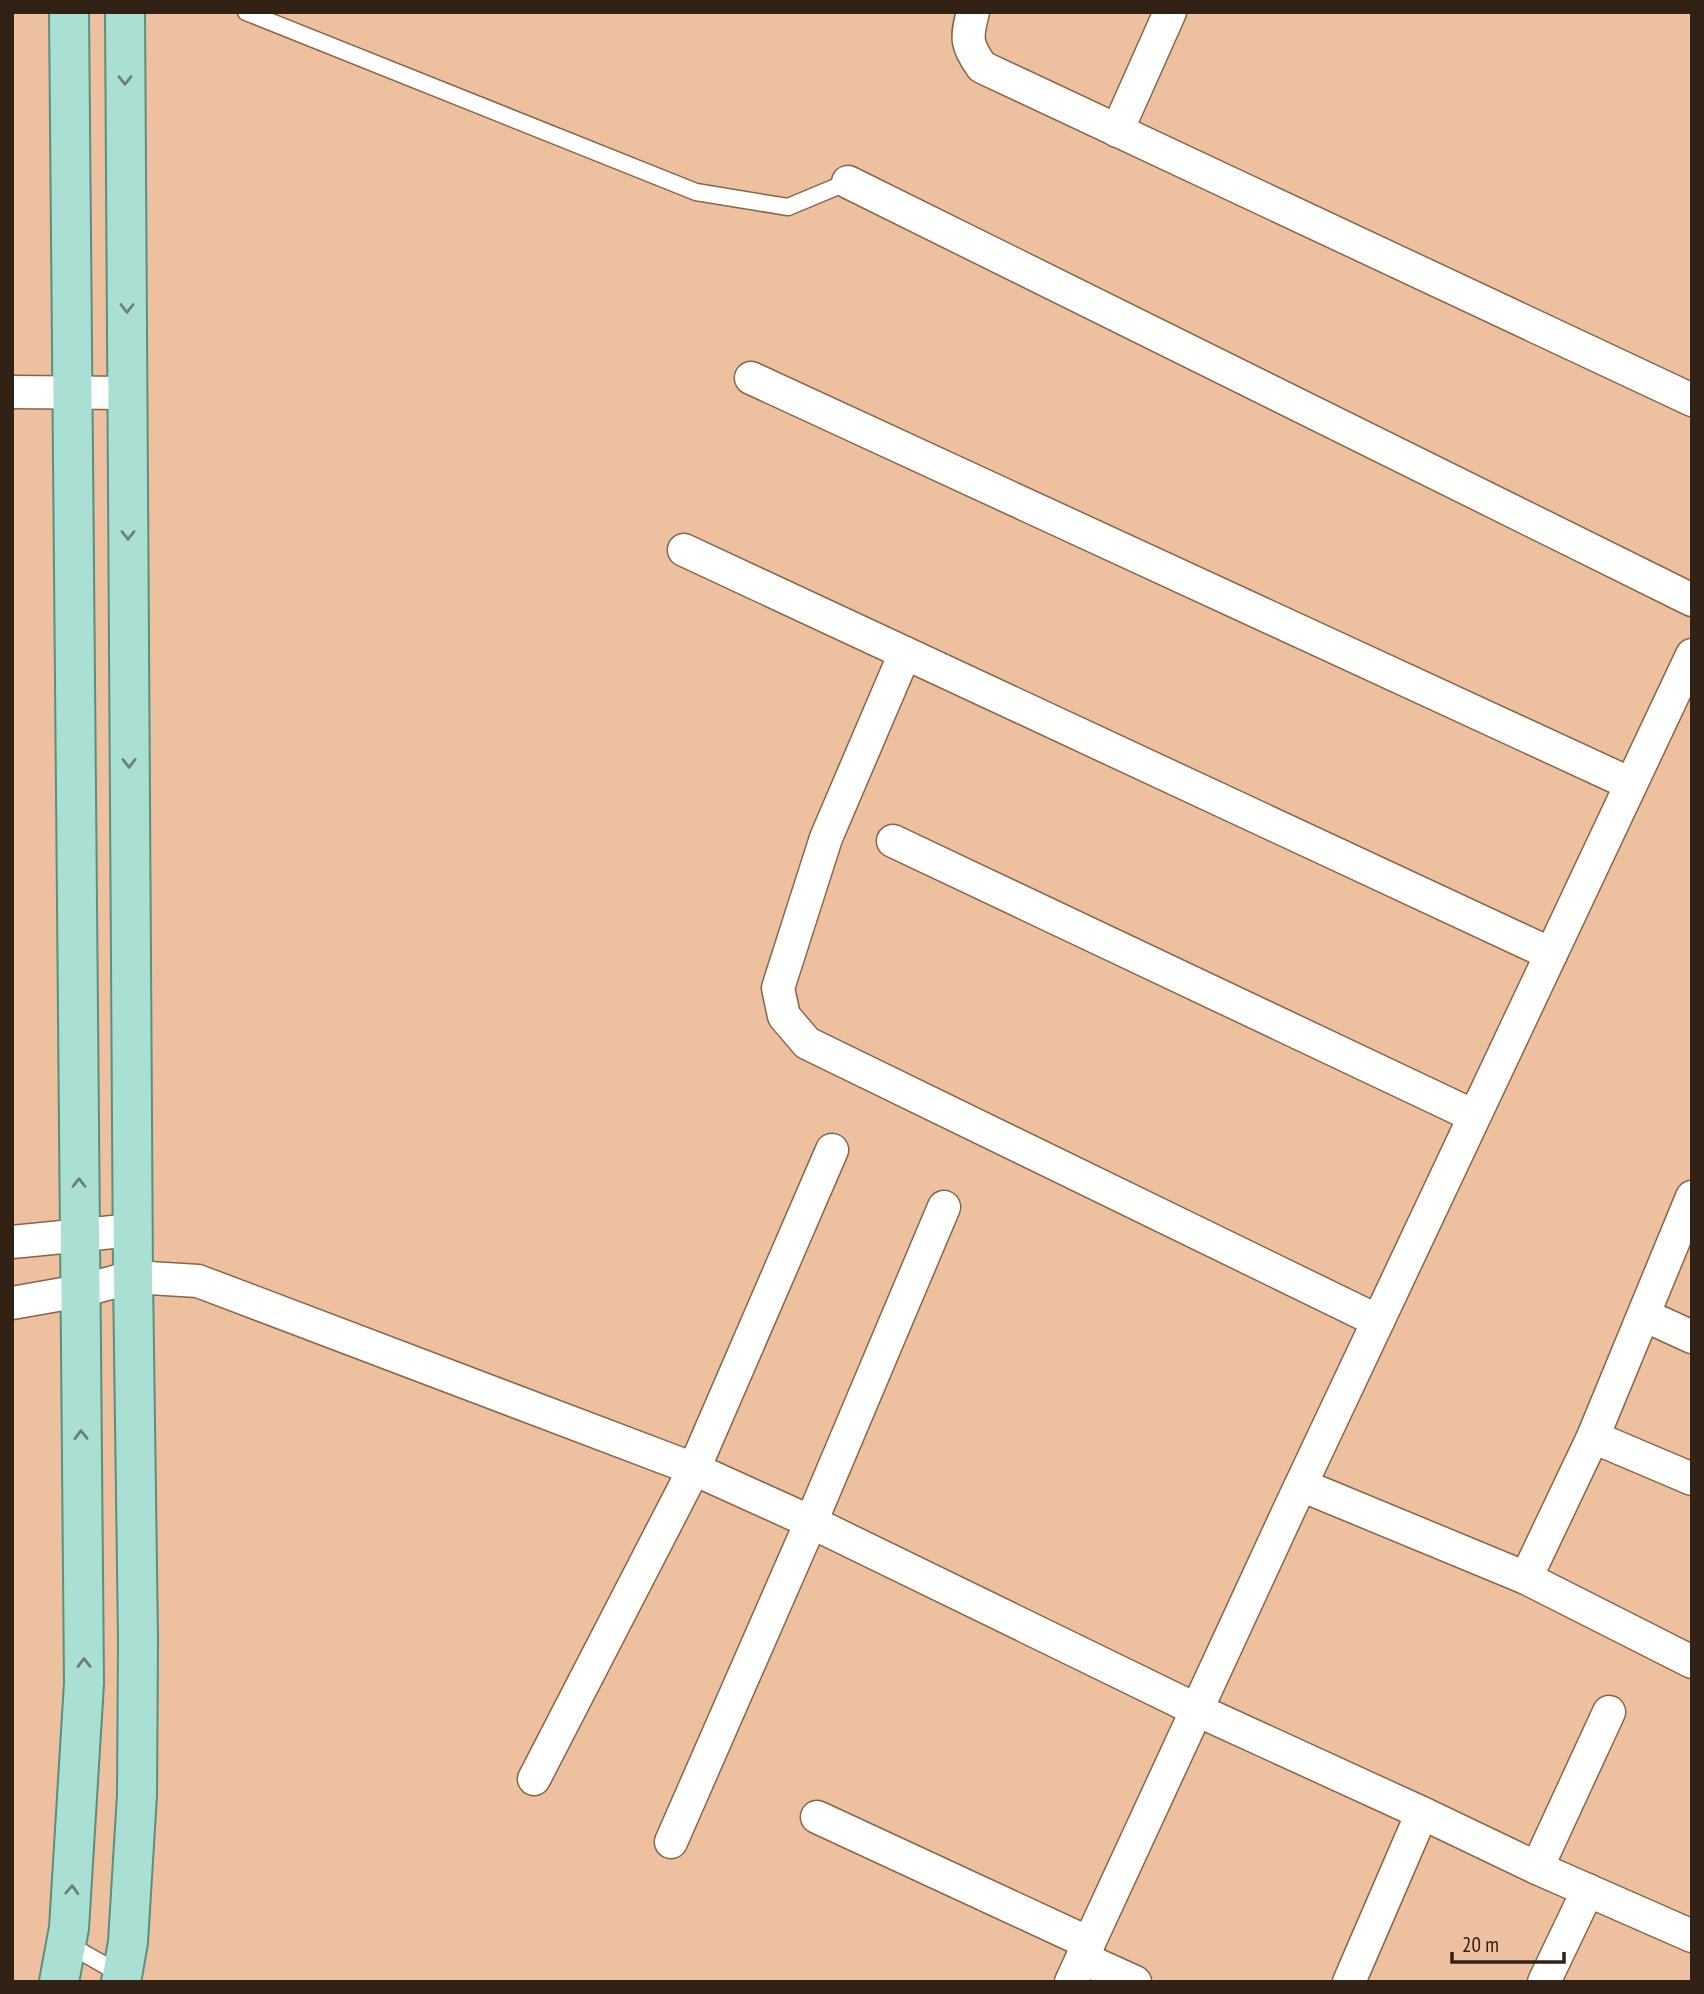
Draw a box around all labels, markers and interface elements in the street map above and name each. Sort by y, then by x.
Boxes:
one-way arrow [117,76,133,86]
one-way arrow [119,303,134,314]
one-way arrow [120,531,136,541]
one-way arrow [121,758,137,769]
one-way arrow [71,1178,87,1188]
one-way arrow [74,1430,89,1441]
one-way arrow [76,1657,92,1668]
one-way arrow [64,1884,79,1895]
scale bar [1452,1920,1564,1964]
text: 20 m [1462,1931,1499,1958]

